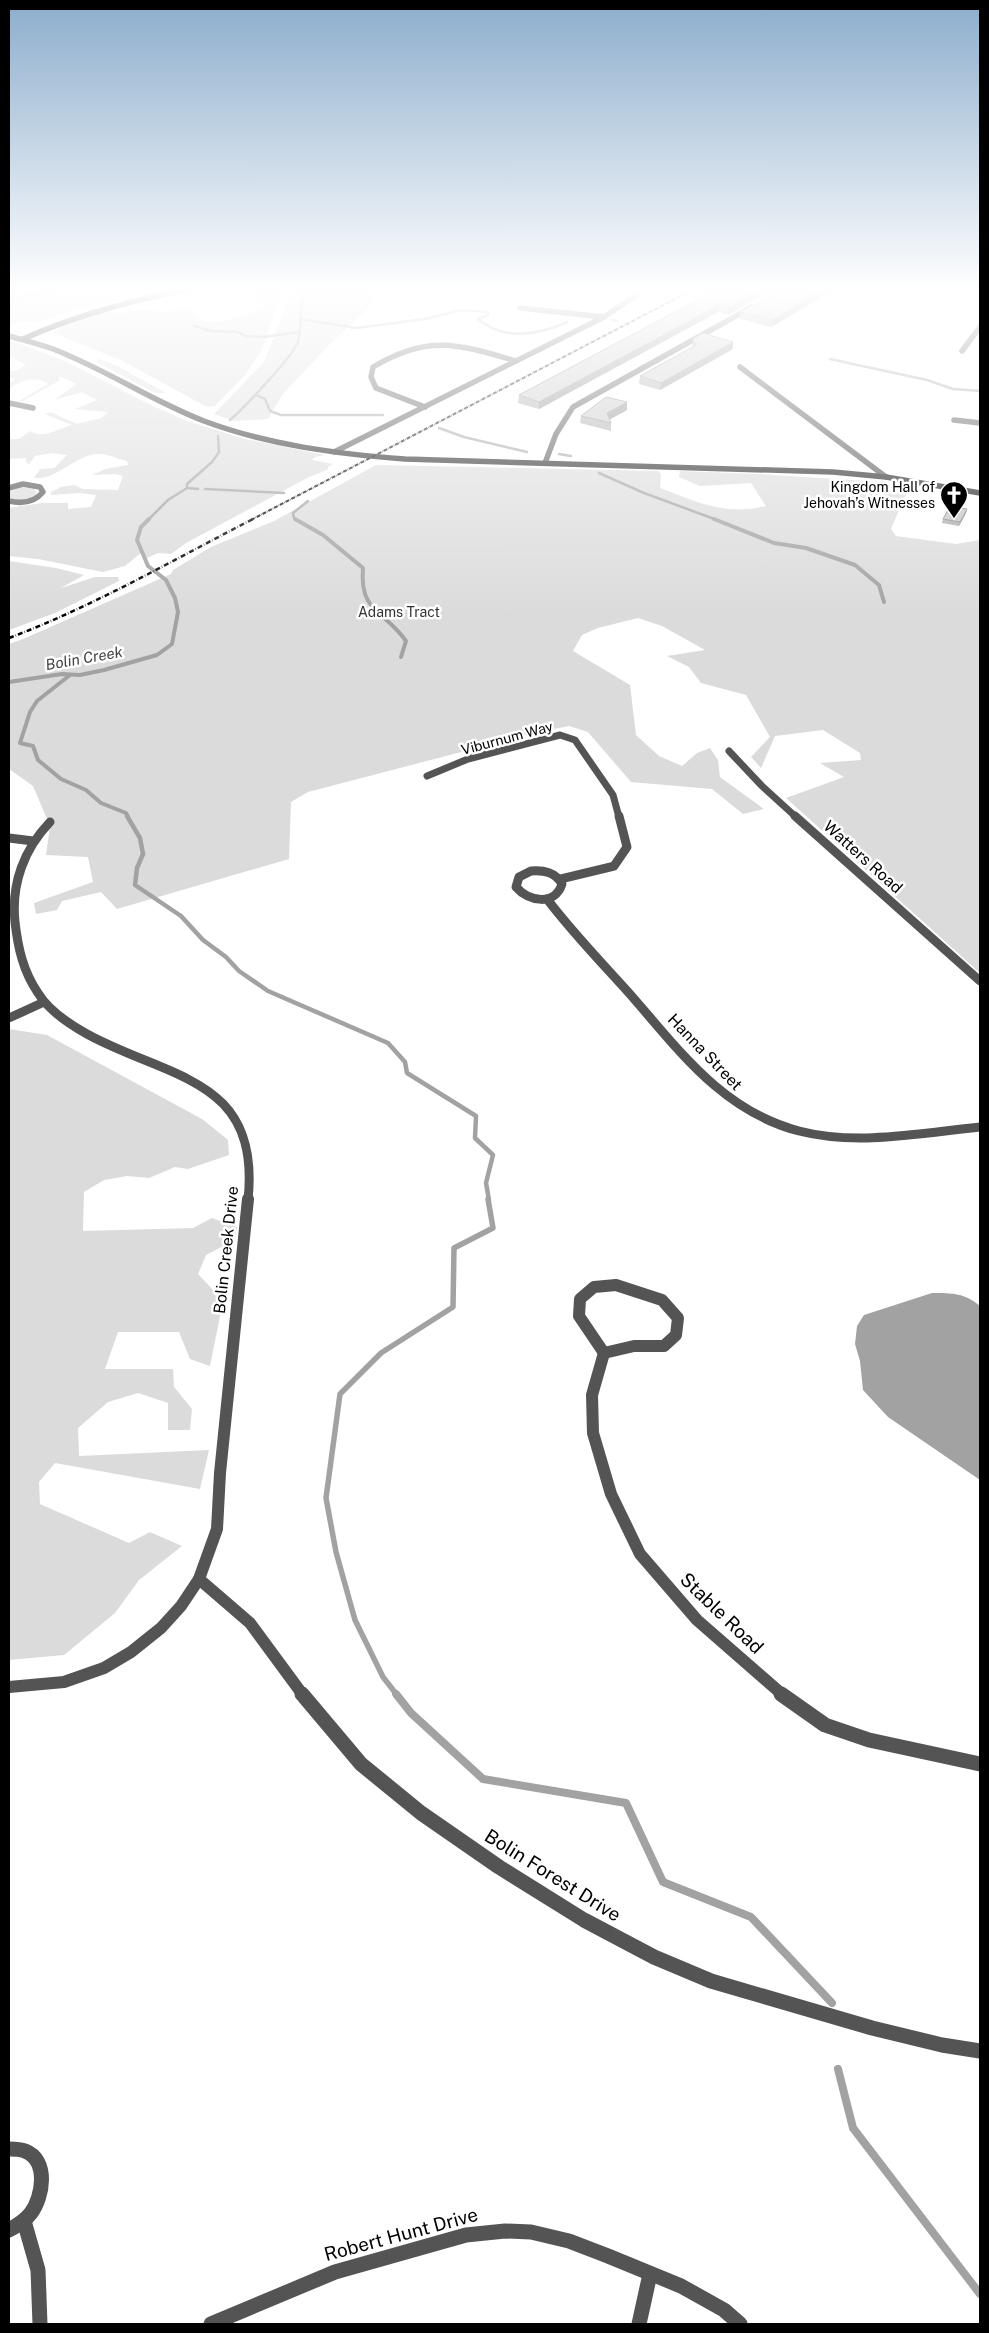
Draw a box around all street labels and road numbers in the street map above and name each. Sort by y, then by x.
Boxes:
street label: Viburnum Way [459,718,555,758]
street label: Watters Road [820,817,906,897]
street label: Hanna Street [664,1010,746,1094]
street label: Bolin Creek Drive [210,1185,242,1315]
street label: Stable Road [676,1568,768,1658]
street label: Bolin Forest Drive [481,1824,625,1926]
street label: Robert Hunt Drive [322,2203,480,2265]

